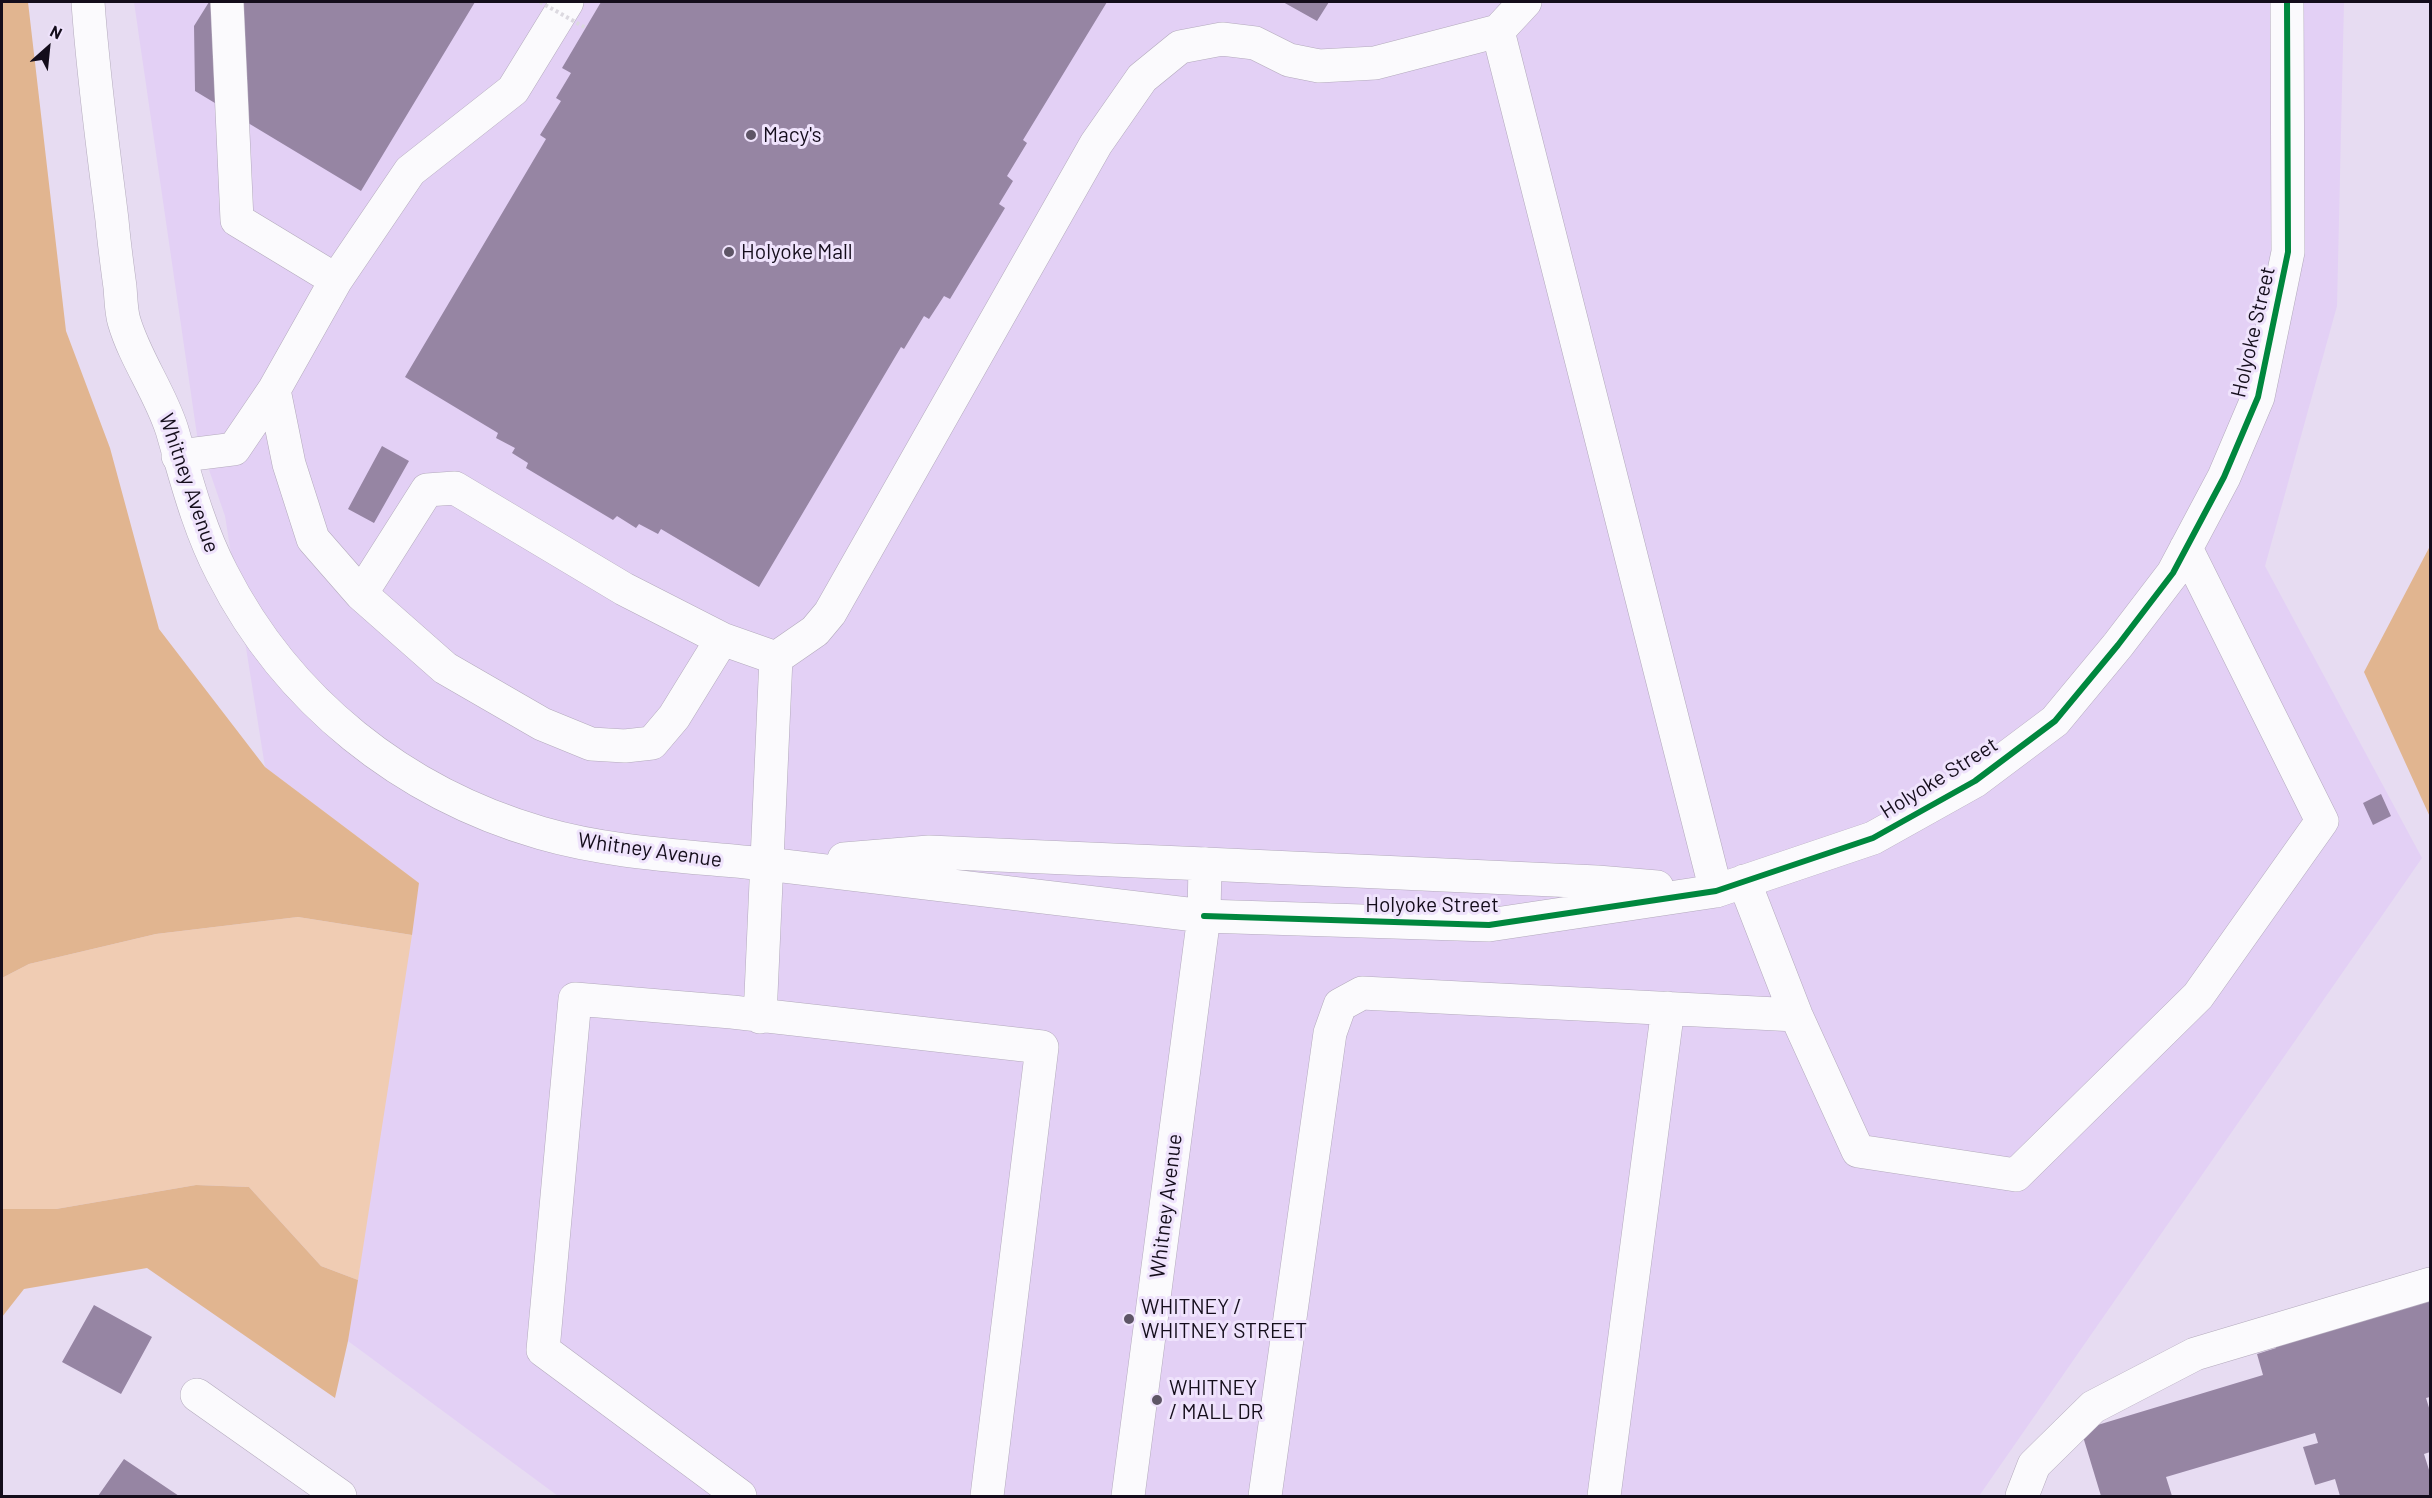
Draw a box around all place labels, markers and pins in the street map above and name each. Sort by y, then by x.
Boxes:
place label: Macy's [763,122,822,148]
marker: Macy's [744,128,758,142]
place label: Holyoke Mall [741,239,853,265]
marker: Holyoke Mall [722,245,736,259]
place label: WHITNEY / WHITNEY STREET [1141,1294,1307,1344]
marker: WHITNEY / WHITNEY STREET [1122,1312,1136,1326]
place label: WHITNEY / MALL DR [1169,1375,1263,1425]
marker: WHITNEY / MALL DR [1150,1393,1164,1407]

